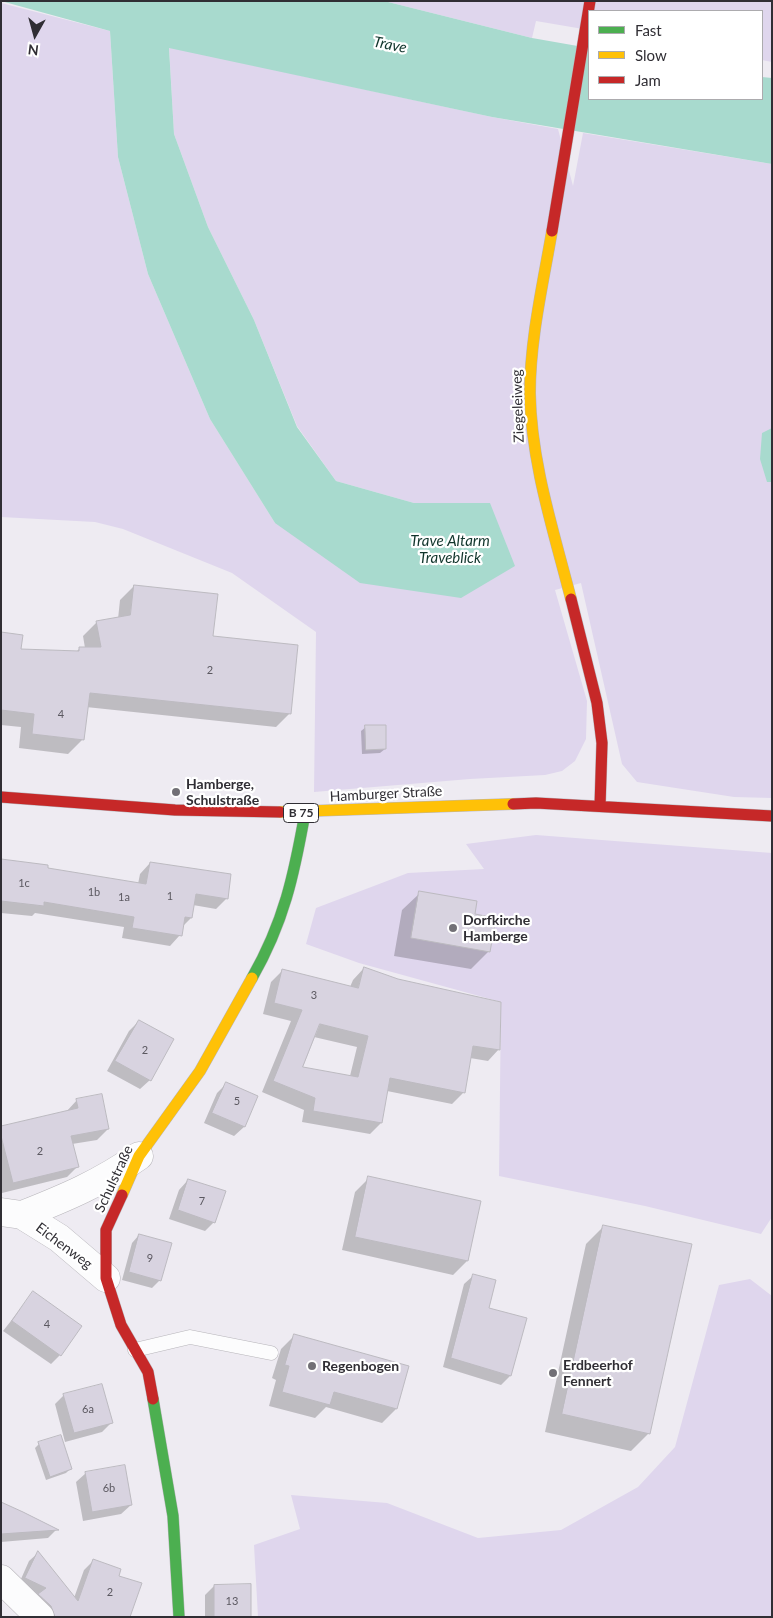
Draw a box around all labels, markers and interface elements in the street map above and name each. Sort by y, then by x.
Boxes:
north arrow [10,10,60,60]
legend [588,10,763,100]
text: Fast [635,21,662,39]
water label: Trave [372,33,408,57]
text: N [27,41,40,59]
text: Slow [635,46,667,64]
text: Jam [635,71,661,89]
street label: Ziegeleiweg [508,369,528,443]
water label: Trave Altarm Traveblick [410,532,490,567]
house number: 2 [207,663,213,677]
house number: 4 [58,707,64,721]
place label: Hamberge, Schulstraße [186,776,259,809]
street label: Hamburger Straße [329,783,443,805]
marker: Hamberge, Schulstraße [170,786,182,798]
road number: B 75 [284,804,318,822]
house number: 1c [18,876,30,890]
house number: 1b [88,885,100,899]
house number: 1 [167,889,173,903]
house number: 1a [118,890,130,904]
place label: Dorfkirche Hamberge [463,912,530,944]
marker: Dorfkirche Hamberge [447,922,459,934]
house number: 3 [311,988,317,1002]
house number: 2 [142,1043,148,1057]
house number: 5 [234,1094,240,1108]
street label: Schulstraße [91,1143,137,1215]
house number: 2 [37,1144,43,1158]
house number: 7 [199,1194,205,1208]
street label: Eichenweg [32,1219,96,1273]
house number: 9 [147,1251,153,1265]
house number: 4 [44,1317,50,1331]
place label: Erdbeerhof Fennert [563,1357,633,1390]
place label: Regenbogen [322,1358,399,1374]
marker: Regenbogen [306,1360,318,1372]
marker: Erdbeerhof Fennert [547,1367,559,1379]
house number: 6a [82,1402,94,1416]
house number: 6b [103,1481,115,1495]
house number: 2 [107,1585,113,1599]
house number: 13 [226,1594,238,1608]

